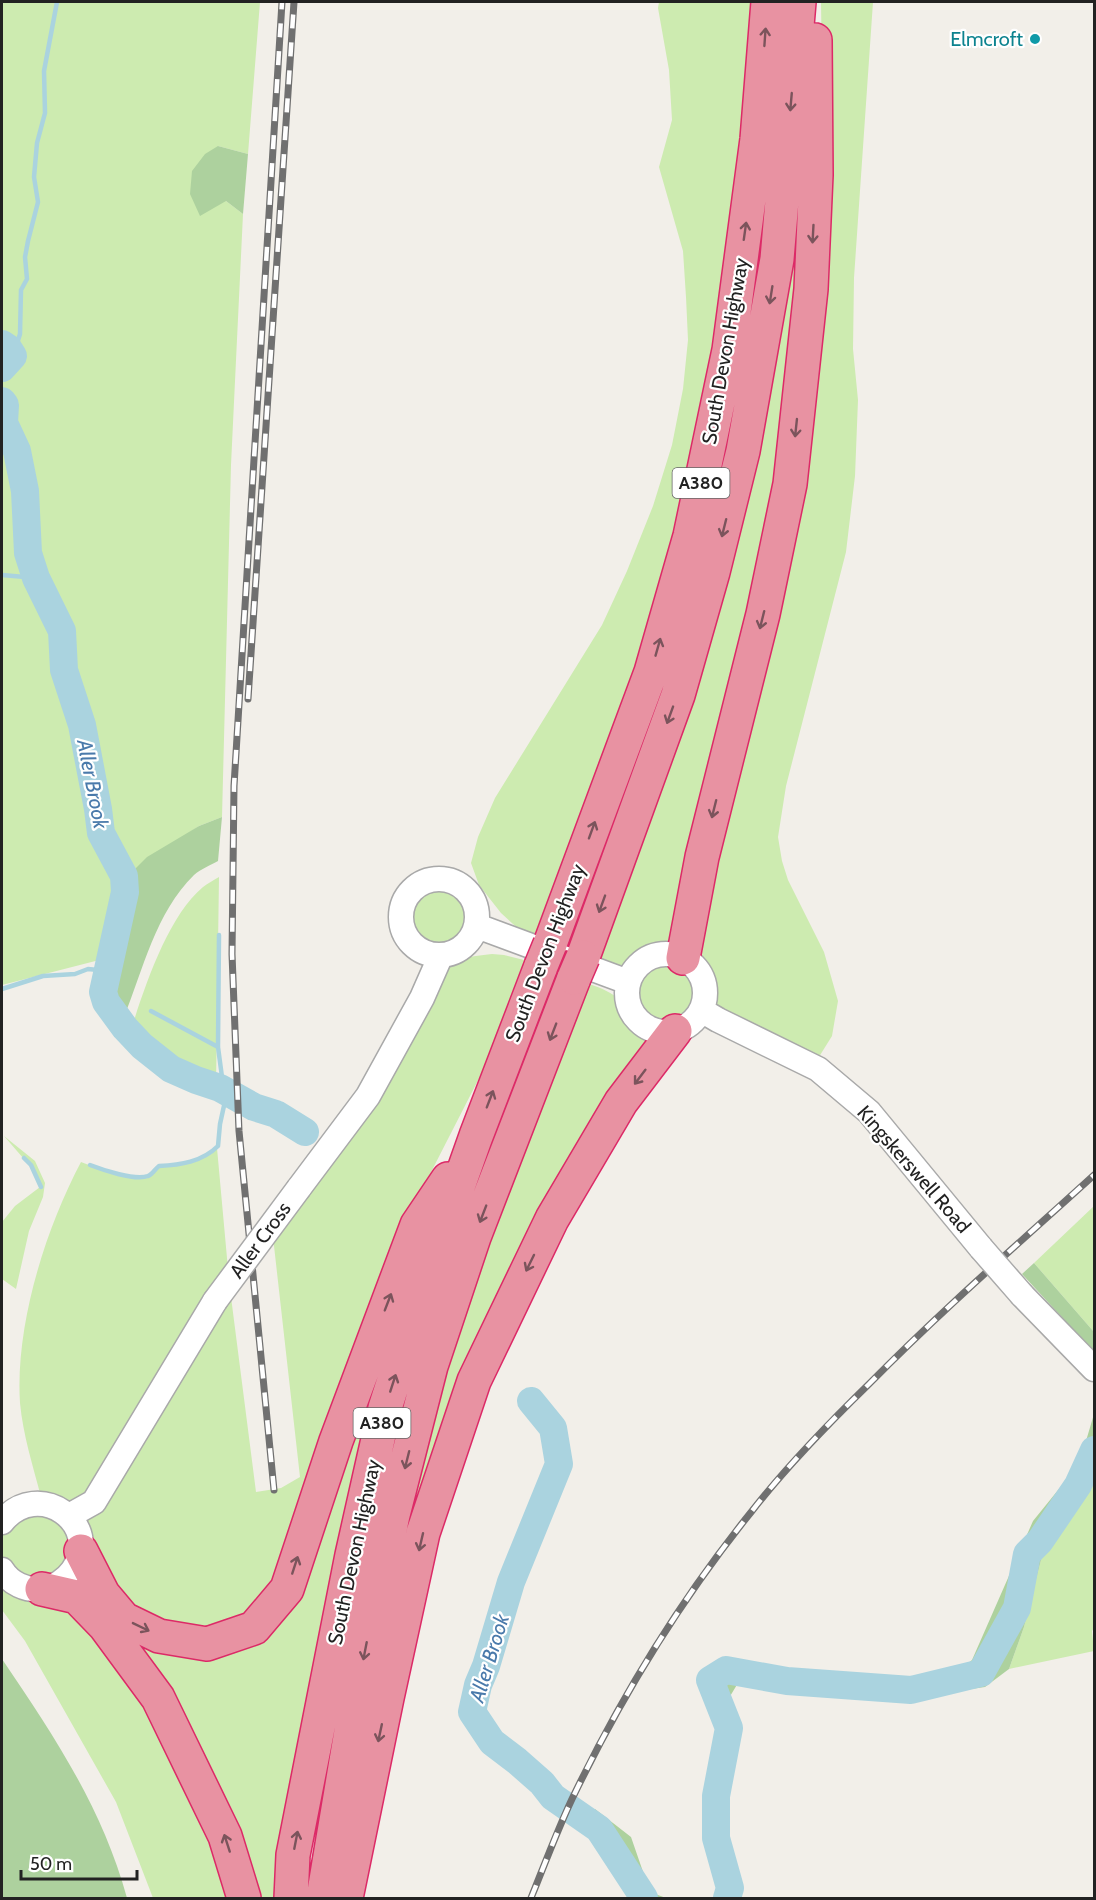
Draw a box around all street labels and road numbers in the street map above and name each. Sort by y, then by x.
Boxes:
street label: South Devon Highway [697,256,753,446]
road number: A380 [672,468,730,498]
street label: South Devon Highway [500,861,590,1045]
street label: Kingskerswell Road [852,1100,976,1238]
street label: Aller Cross [224,1197,296,1283]
road number: A380 [354,1408,410,1438]
street label: South Devon Highway [323,1457,385,1647]

